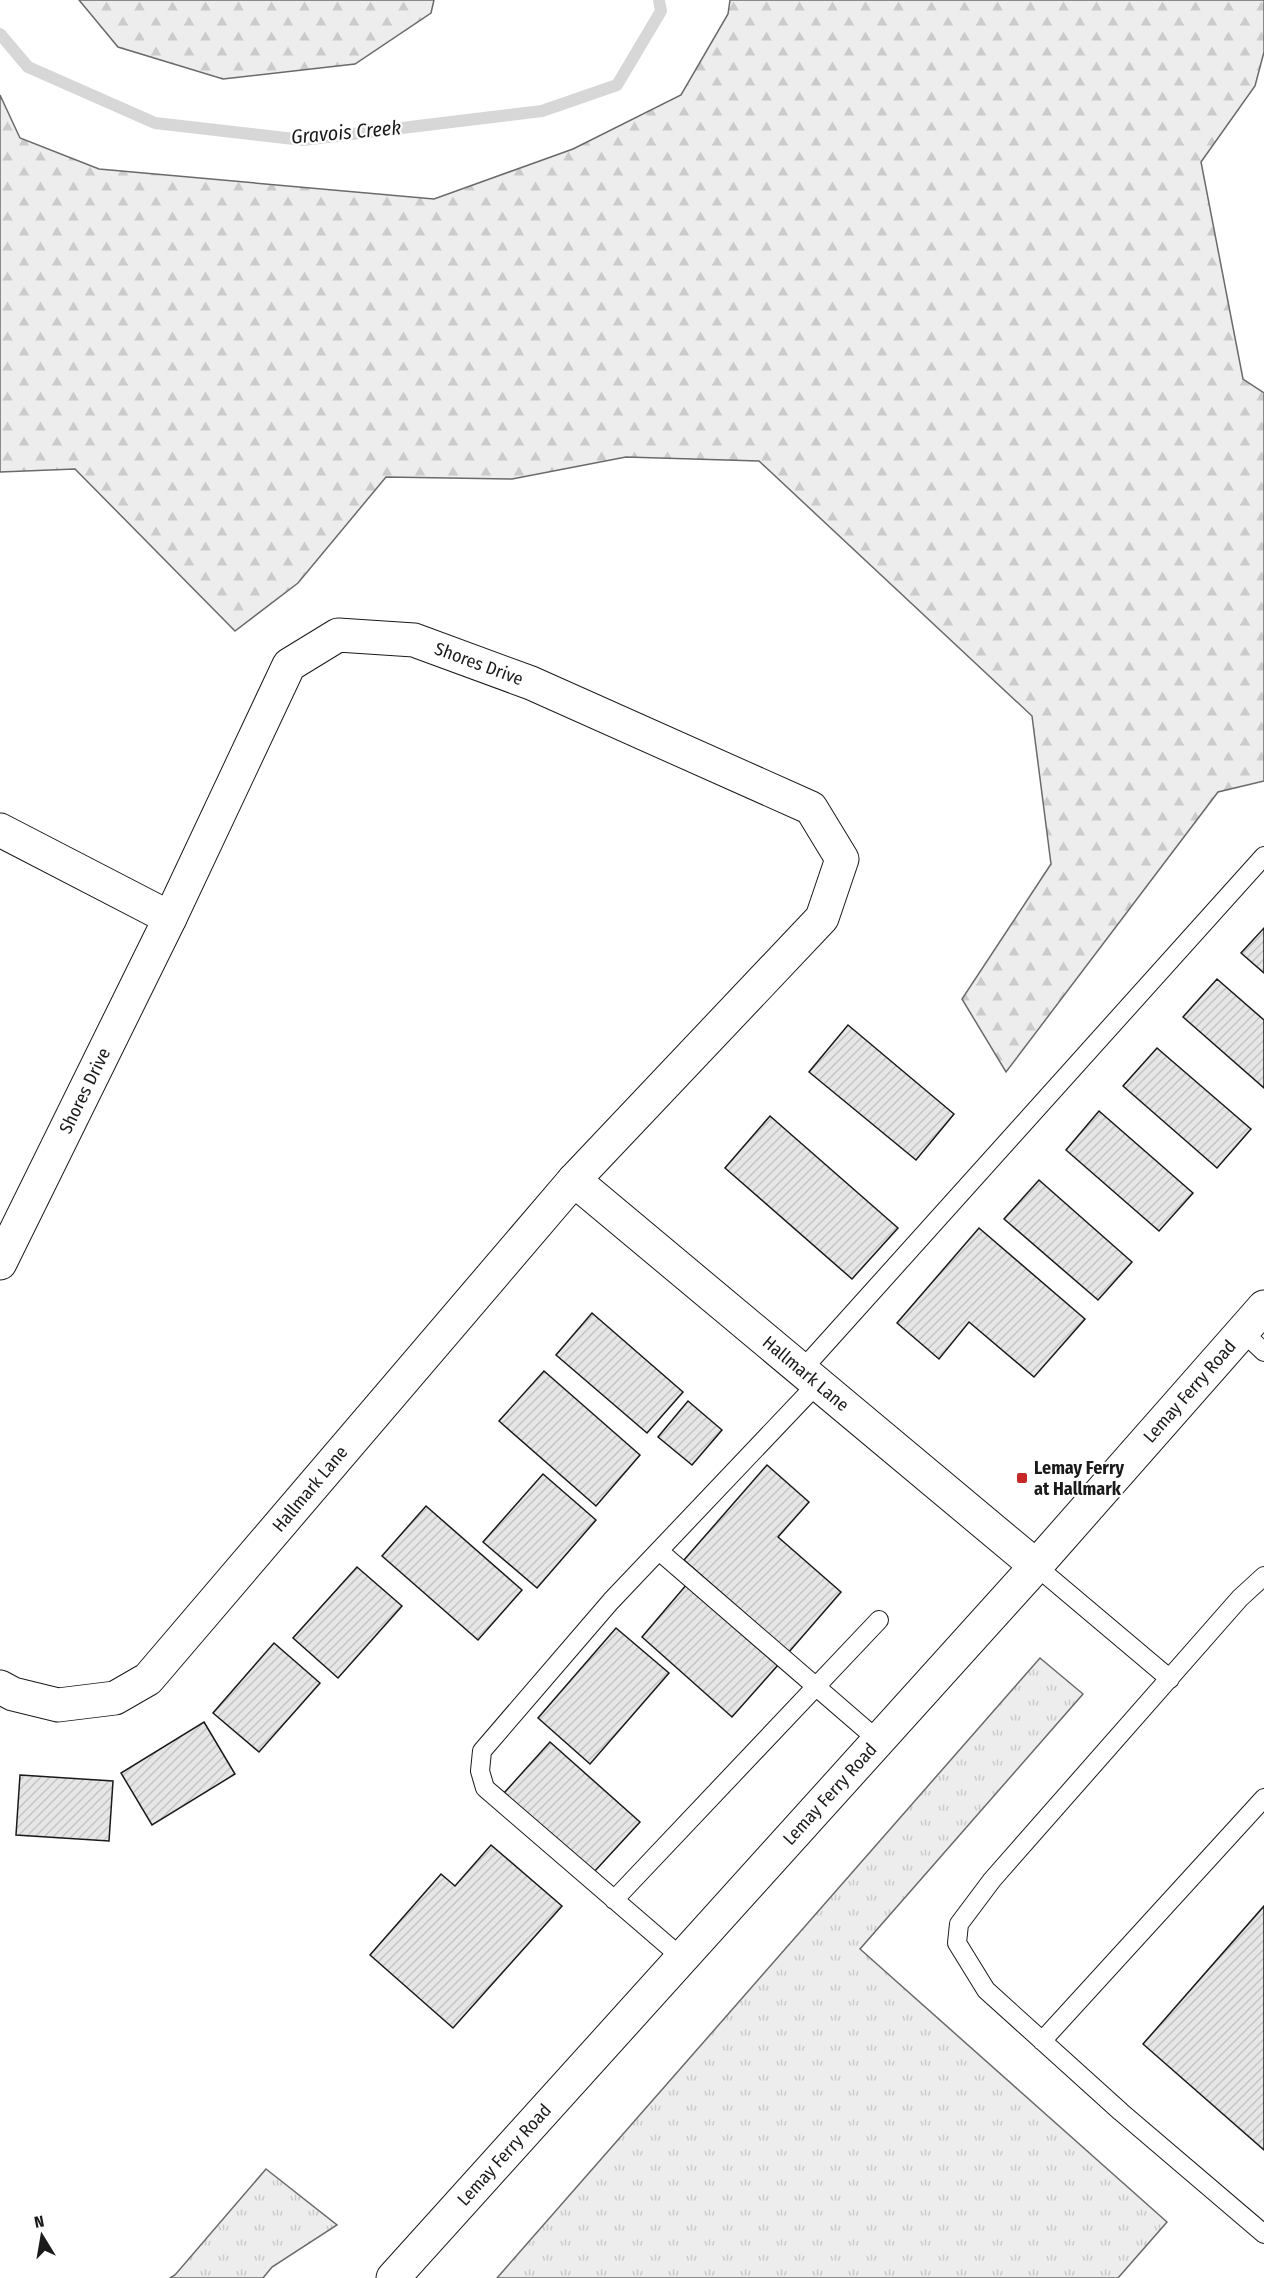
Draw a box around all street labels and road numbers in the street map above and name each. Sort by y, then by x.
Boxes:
street label: Shores Drive [432,638,526,690]
street label: Shores Drive [55,1044,115,1137]
street label: Hallmark Lane [758,1331,853,1416]
street label: Lemay Ferry Road [1139,1336,1241,1447]
street label: Hallmark Lane [268,1441,352,1537]
street label: Lemay Ferry Road [778,1739,882,1850]
street label: Lemay Ferry Road [453,2099,556,2210]

